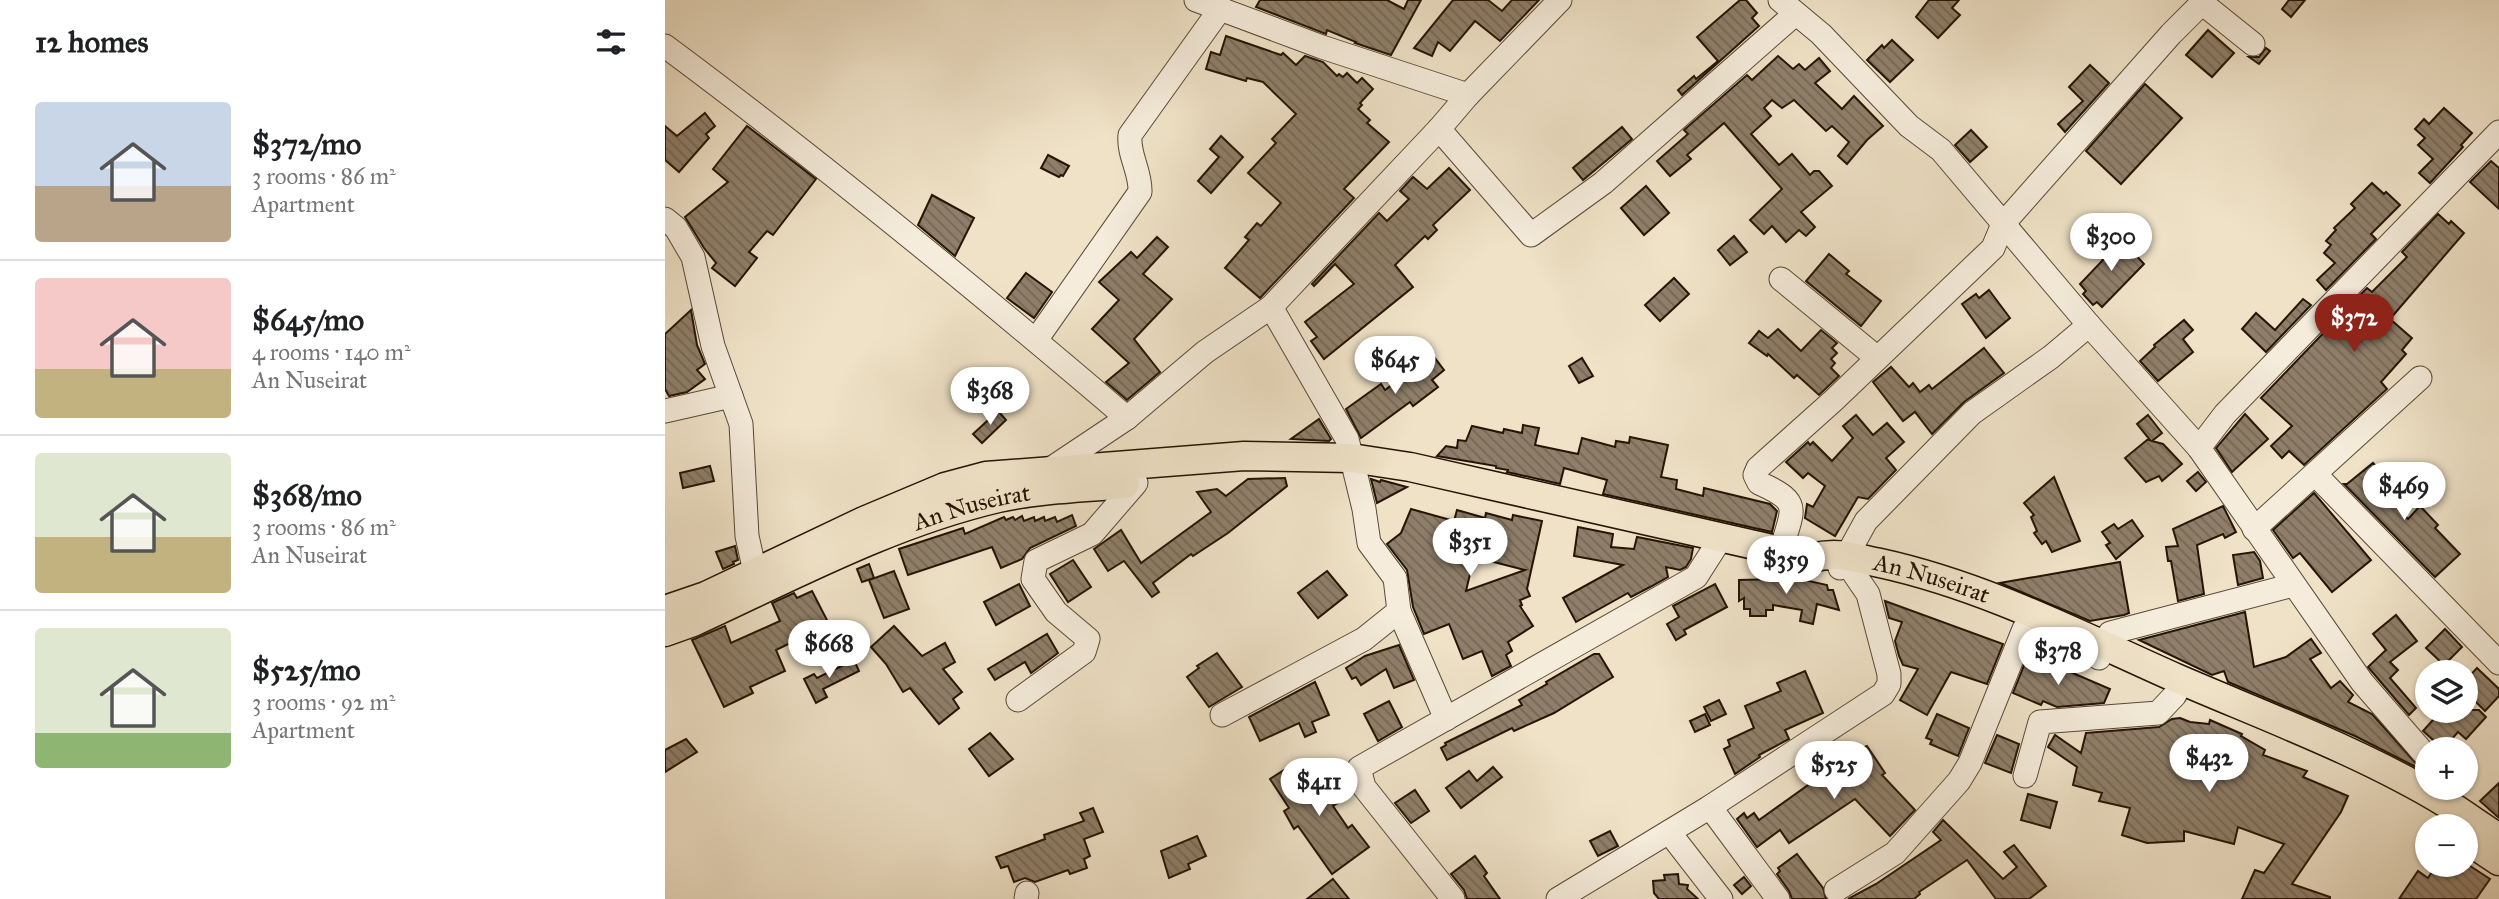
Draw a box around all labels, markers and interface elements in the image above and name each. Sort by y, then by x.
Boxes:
icon: filters [592,23,630,61]
text: 12 homes [35,24,148,60]
text: $372/mo [252,126,361,162]
icon: home [91,130,175,214]
text: 3 rooms · 86 m² [252,162,396,190]
text: Apartment [252,190,355,218]
pin: $300 [2070,214,2152,273]
text: $300 [2086,222,2136,250]
pin: $372 [2313,294,2395,354]
text: $645/mo [252,302,364,338]
text: $372 [2331,303,2377,331]
icon: home [91,306,175,390]
pin: $645 [1354,336,1436,396]
text: 4 rooms · 140 m² [252,338,411,366]
text: $645 [1370,345,1420,373]
text: An Nuseirat [252,366,367,394]
pin: $368 [949,368,1031,427]
text: $368 [966,376,1014,404]
pin: $469 [2363,462,2445,522]
text: $469 [2379,471,2429,499]
text: $368/mo [252,477,362,513]
street label: An Nuseirat [908,478,1033,538]
icon: home [91,481,175,565]
text: 3 rooms · 86 m² [252,513,396,541]
pin: $351 [1429,518,1511,578]
text: $351 [1449,527,1491,555]
pin: $359 [1745,536,1827,596]
text: An Nuseirat [252,541,367,569]
text: $359 [1763,545,1809,573]
street label: An Nuseirat [1870,547,1995,610]
pin: $668 [788,620,870,680]
pin: $378 [2017,628,2099,687]
text: $668 [804,629,854,657]
text: $378 [2034,636,2082,664]
text: $525/mo [252,652,361,688]
icon: home [91,656,175,740]
map controls [2415,660,2478,877]
button: layers [2415,660,2478,723]
text: 3 rooms · 92 m² [252,688,395,716]
text: Apartment [252,716,355,744]
pin: $432 [2168,734,2250,794]
button: + [2415,737,2478,800]
pin: $525 [1793,742,1875,801]
text: $432 [2185,743,2233,771]
text: $525 [1811,750,1857,778]
pin: $411 [1278,758,1360,818]
text: $411 [1297,767,1341,795]
button: − [2415,814,2478,877]

